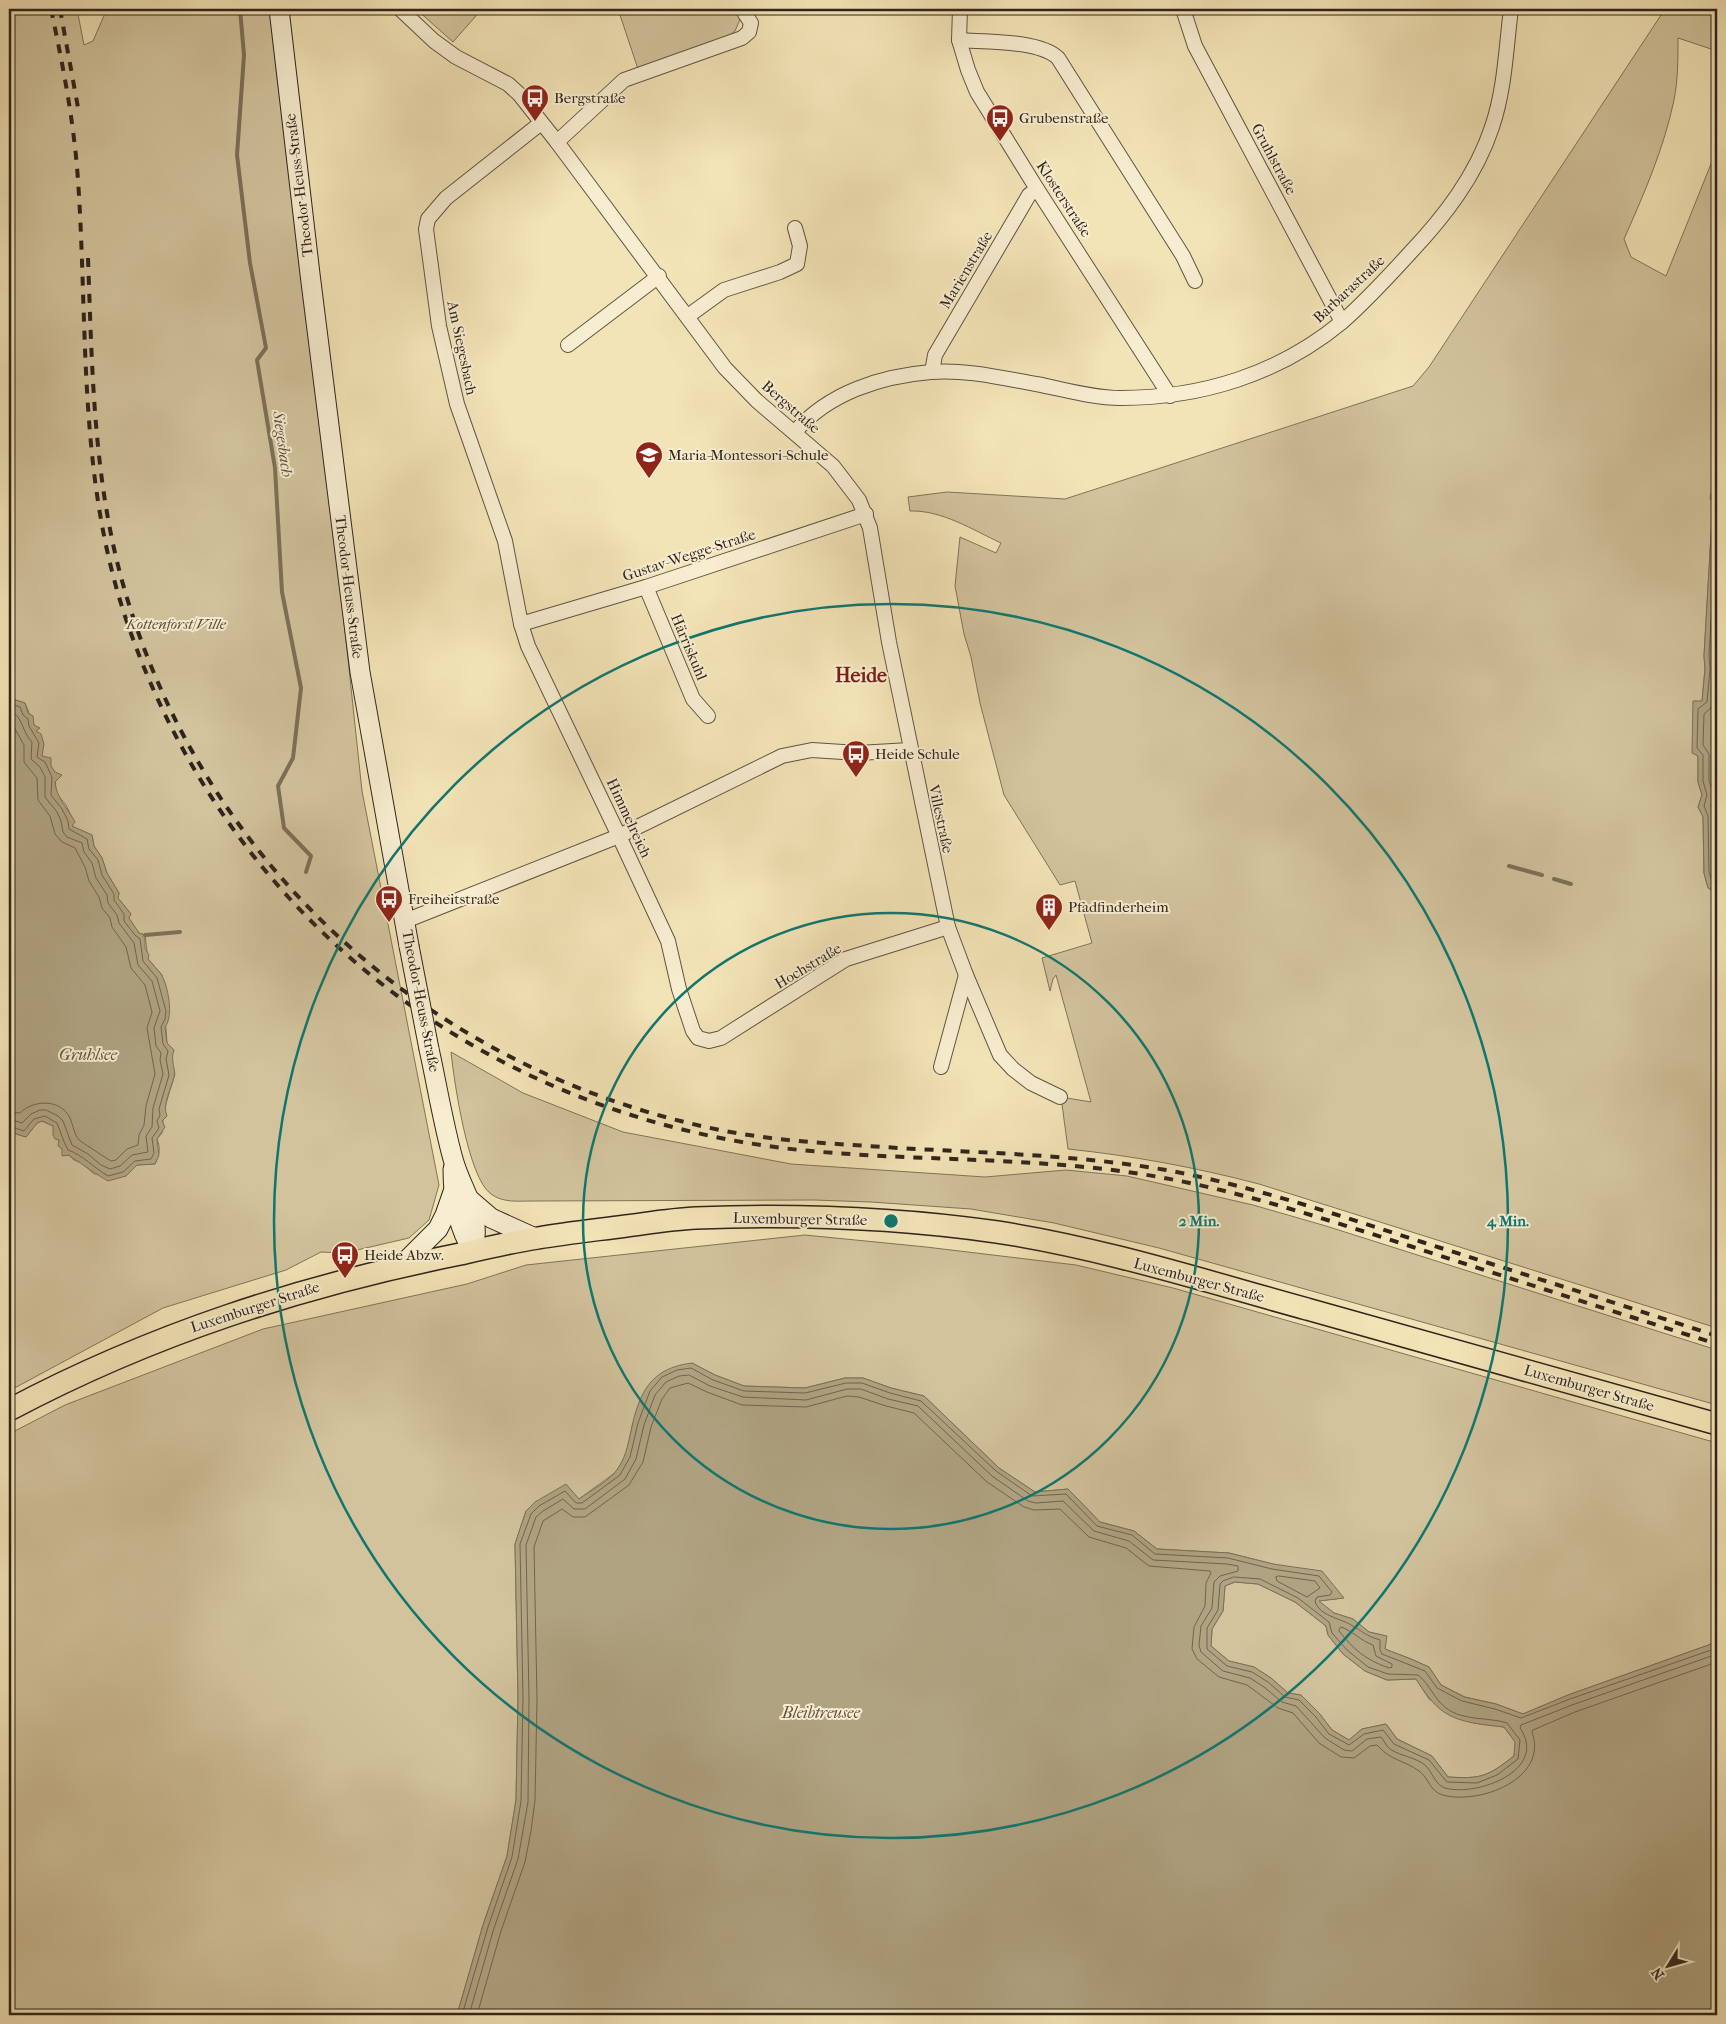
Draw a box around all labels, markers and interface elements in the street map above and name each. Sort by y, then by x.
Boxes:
bus stop icon: Bergstraße [520,83,550,122]
place label: Bergstraße [554,89,626,107]
bus stop icon: Grubenstraße [985,103,1015,142]
place label: Grubenstraße [1019,109,1109,127]
street label: Theodor-Heuss-Straße [281,112,317,258]
street label: Gruhlstraße [1248,120,1301,198]
street label: Klosterstraße [1033,158,1096,241]
street label: Marienstraße [936,227,997,312]
street label: Barbarastraße [1310,251,1389,327]
street label: Am Siegesbach [443,298,481,397]
street label: Bergstraße [758,377,824,438]
water label: Siegesbach [269,409,297,478]
school or university icon: Maria-Montessori-Schule [634,440,664,479]
place label: Maria-Montessori-Schule [668,446,829,464]
street label: Theodor-Heuss-Straße [331,514,367,660]
street label: Gustav-Wegge-Straße [620,525,758,585]
street label: Härriskuhl [667,611,711,683]
park label: Kottenforst/Ville [125,615,227,633]
district label: Heide [835,664,887,687]
bus stop icon: Heide Schule [841,739,871,778]
place label: Heide Schule [875,745,960,763]
street label: Himmelreich [603,775,656,861]
street label: Villestraße [925,782,957,855]
bus stop icon: Freiheitstraße [374,884,404,923]
place label: Freiheitstraße [408,890,500,908]
building icon: Pfadfinderheim [1034,892,1064,931]
place label: Pfadfinderheim [1068,898,1169,916]
street label: Theodor-Heuss-Straße [398,928,444,1074]
street label: Hochstraße [772,939,845,993]
water label: Gruhlsee [59,1045,117,1064]
street label: Luxemburger Straße [733,1209,868,1229]
centre of rings [882,1212,900,1230]
text: 2 Min. [1179,1212,1219,1230]
text: 4 Min. [1486,1212,1529,1230]
bus stop icon: Heide Abzw. [330,1240,360,1279]
place label: Heide Abzw. [364,1246,444,1264]
street label: Luxemburger Straße [1132,1254,1267,1306]
street label: Luxemburger Straße [188,1277,322,1336]
street label: Luxemburger Straße [1522,1361,1657,1415]
water label: Bleibtreusee [781,1703,860,1722]
north arrow [1644,1942,1694,1992]
text: N [1648,1964,1668,1983]

